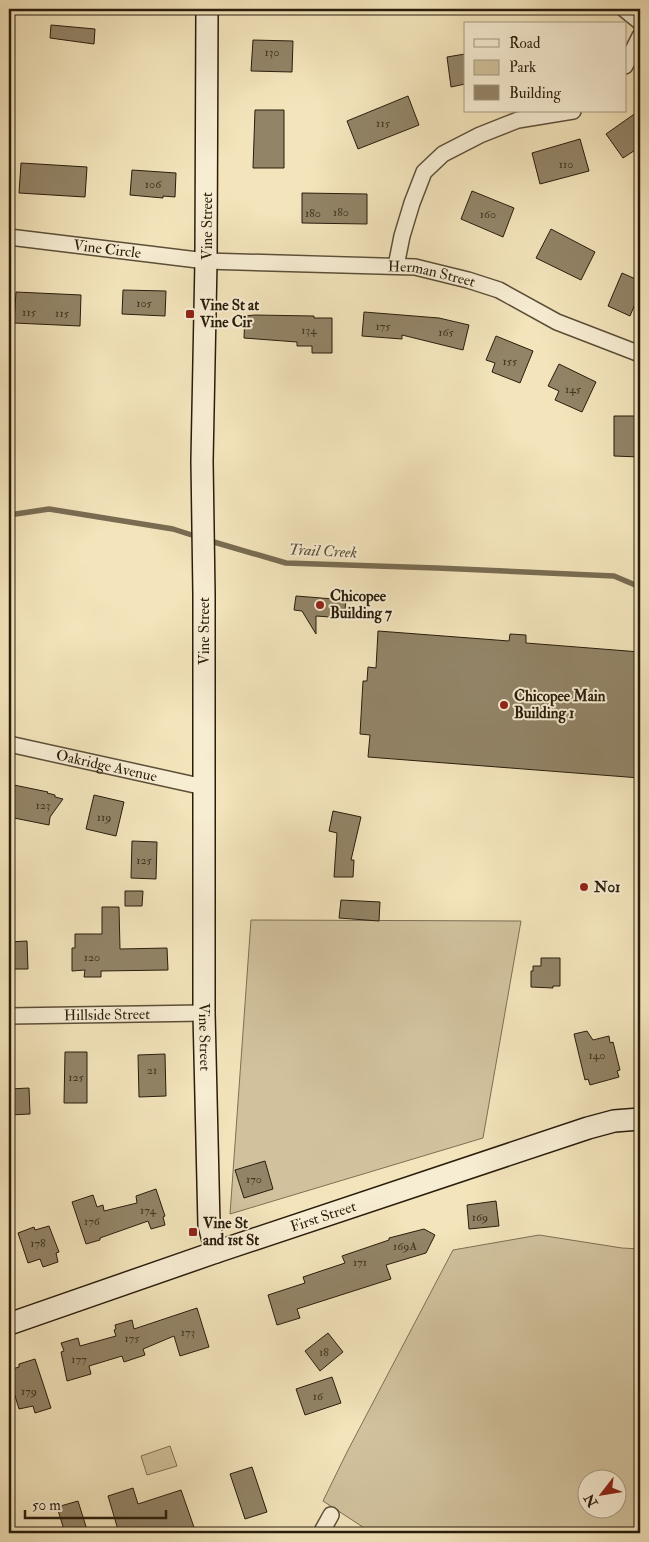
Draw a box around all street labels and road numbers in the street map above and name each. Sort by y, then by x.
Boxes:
street label: Vine Street [198,192,217,260]
street label: Vine Circle [72,236,142,263]
street label: Herman Street [388,257,478,292]
street label: Vine Street [195,597,214,665]
street label: Oakridge Avenue [54,746,159,786]
street label: Vine Street [194,1003,214,1071]
street label: Hillside Street [64,1005,150,1025]
street label: First Street [288,1197,359,1237]

